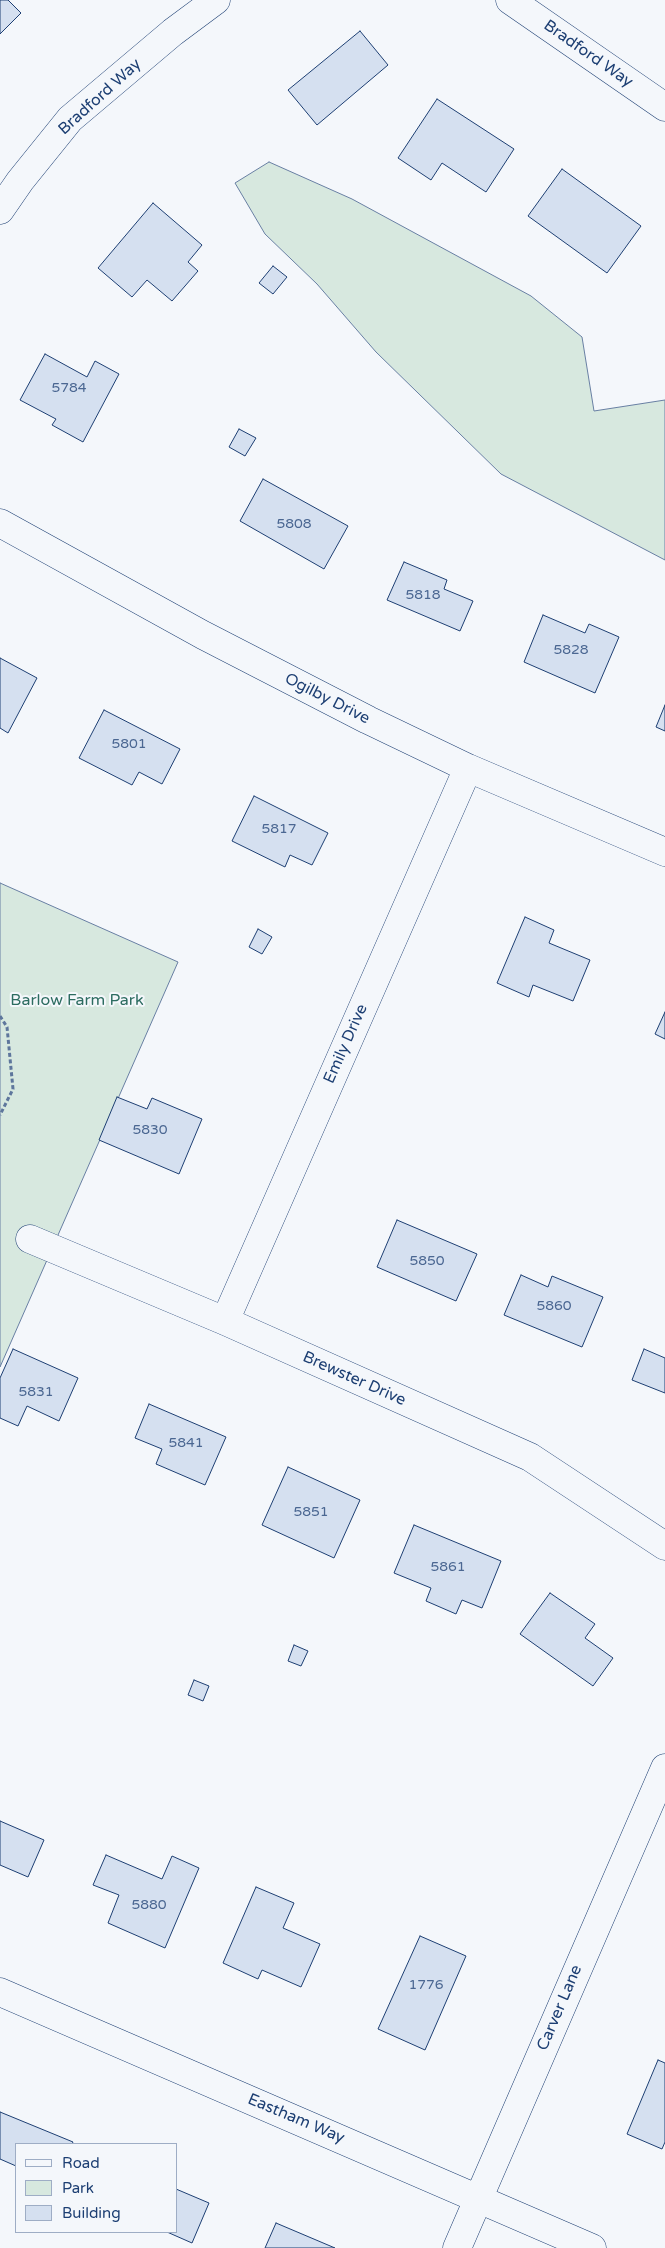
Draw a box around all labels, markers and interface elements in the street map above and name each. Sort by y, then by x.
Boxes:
street label: Bradford Way [540,16,636,92]
street label: Bradford Way [55,55,145,139]
house number: 5784 [51,380,87,396]
house number: 5808 [276,516,312,532]
house number: 5818 [405,587,441,603]
house number: 5828 [553,642,589,658]
street label: Ogilby Drive [281,669,373,729]
house number: 5801 [111,736,147,752]
house number: 5817 [261,821,297,837]
park label: Barlow Farm Park [10,991,144,1011]
street label: Emily Drive [320,1001,372,1087]
house number: 5830 [132,1122,168,1138]
house number: 5850 [409,1253,445,1269]
house number: 5860 [536,1298,572,1314]
street label: Brewster Drive [299,1348,409,1410]
house number: 5831 [18,1384,54,1400]
house number: 5841 [168,1435,204,1451]
house number: 5851 [293,1504,329,1520]
house number: 5861 [430,1559,466,1575]
house number: 5880 [131,1897,167,1913]
street label: Carver Lane [533,1962,587,2054]
house number: 1776 [408,1977,444,1993]
street label: Eastham Way [245,2090,347,2148]
legend [15,2143,178,2233]
text: Road [62,2154,100,2172]
text: Park [62,2179,94,2197]
text: Building [62,2204,121,2222]

